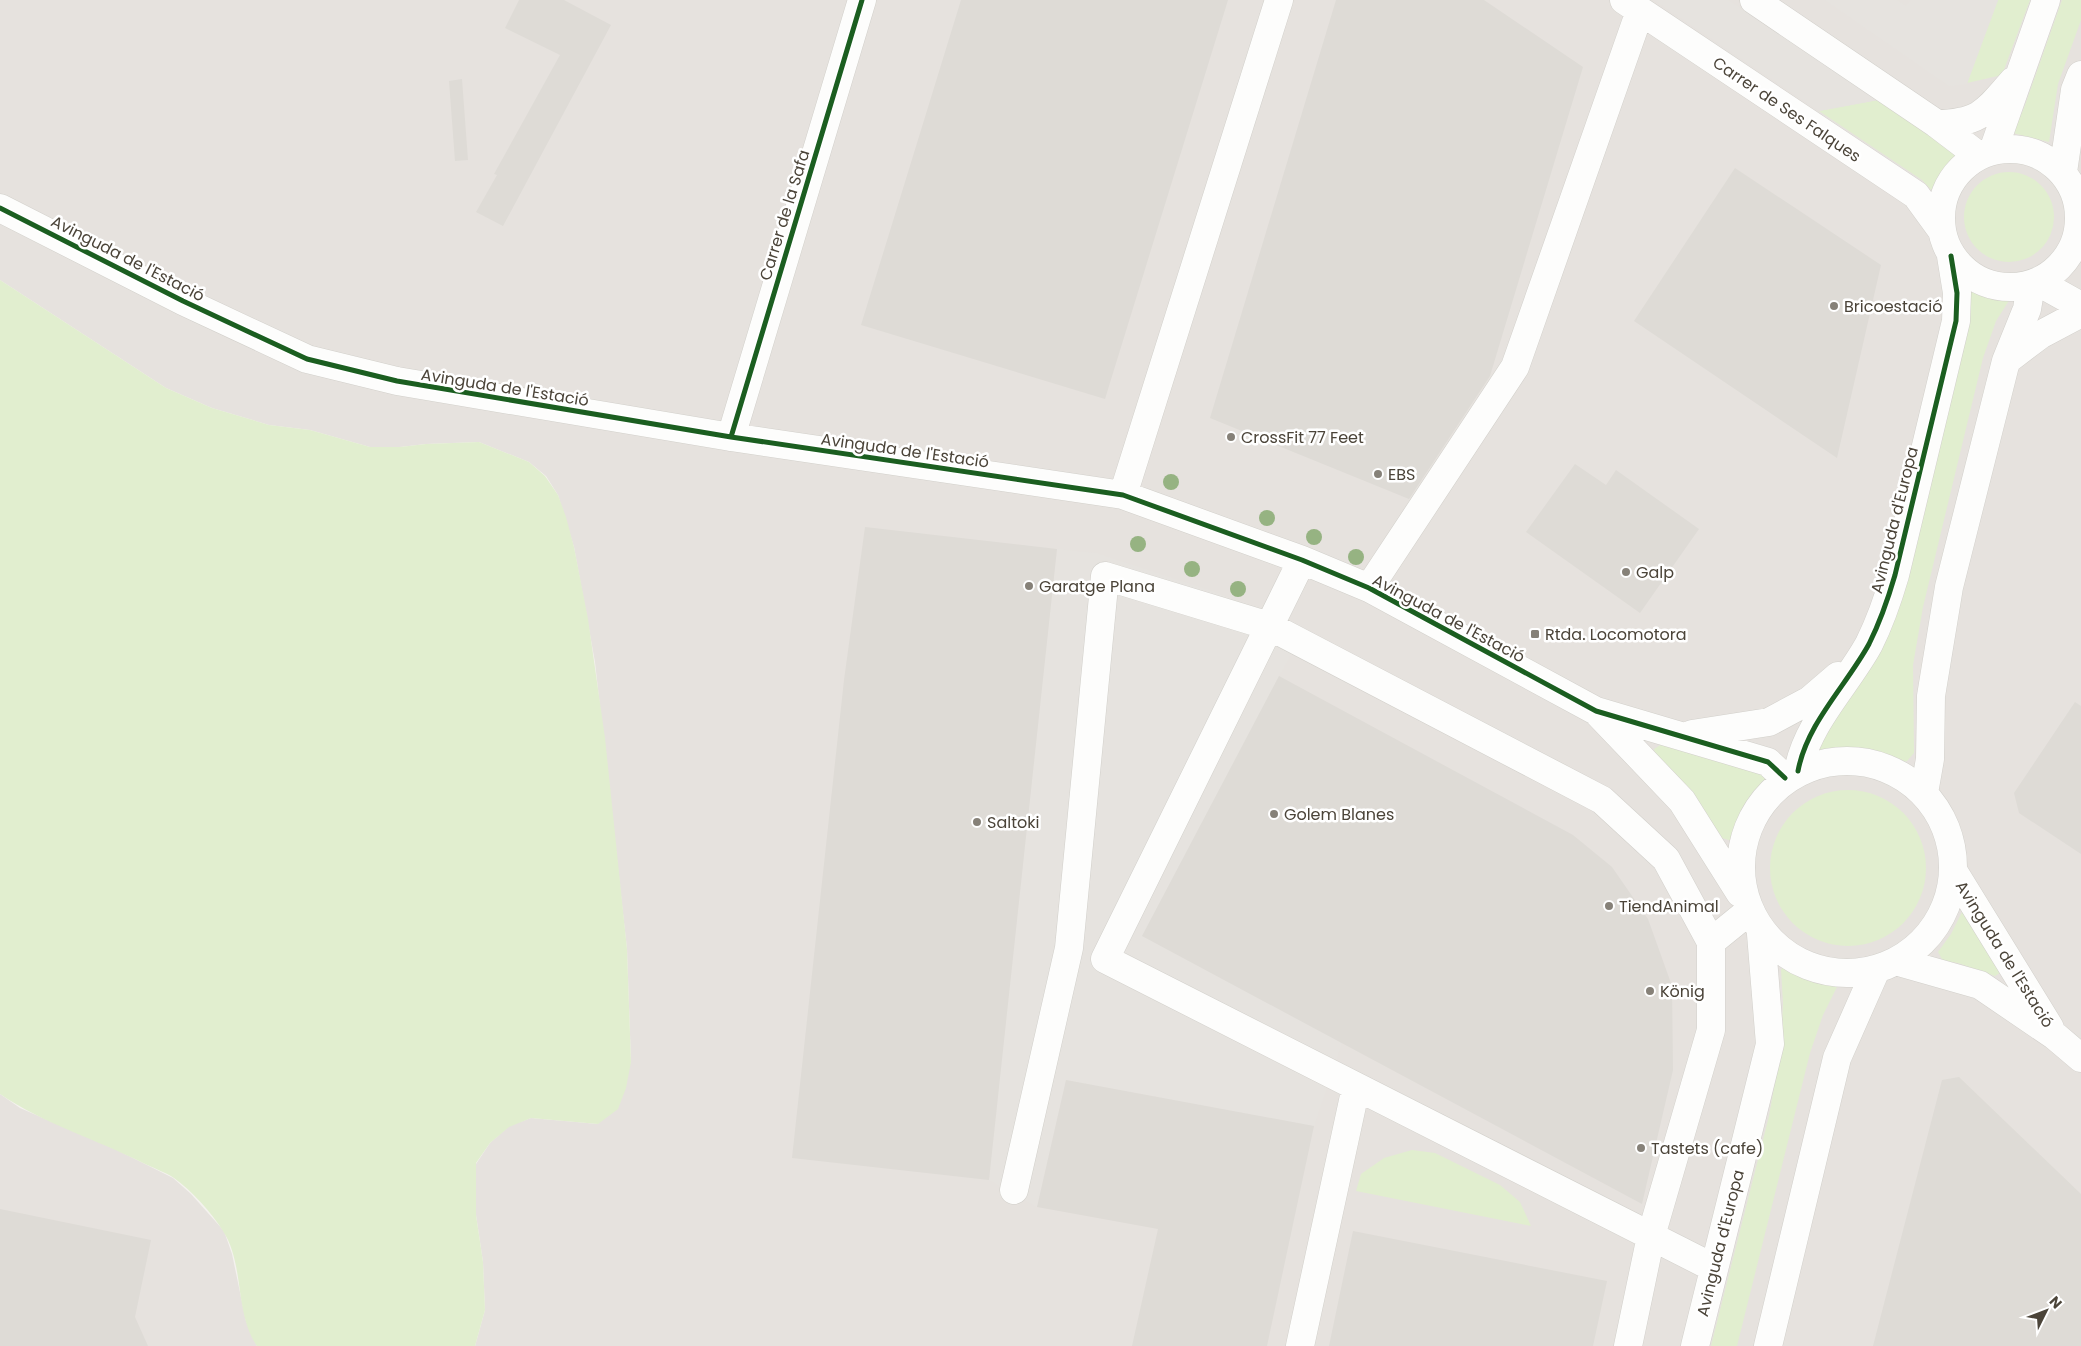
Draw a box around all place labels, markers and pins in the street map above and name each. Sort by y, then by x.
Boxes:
place label: Bricoestació [1844,295,1942,318]
marker: Bricoestació [1828,300,1840,312]
place label: CrossFit 77 Feet [1241,426,1364,449]
marker: CrossFit 77 Feet [1225,431,1237,443]
place label: EBS [1388,463,1415,486]
marker: EBS [1372,468,1384,480]
place label: Galp [1636,561,1674,584]
marker: Galp [1620,566,1632,578]
place label: Garatge Plana [1039,575,1155,598]
marker: Garatge Plana [1023,580,1035,592]
place label: Rtda. Locomotora [1545,623,1687,646]
marker: Rtda. Locomotora [1529,628,1541,640]
place label: Golem Blanes [1284,803,1394,826]
marker: Golem Blanes [1268,808,1280,820]
place label: Saltoki [987,811,1039,834]
marker: Saltoki [971,816,983,828]
place label: TiendAnimal [1619,895,1719,918]
marker: TiendAnimal [1603,900,1615,912]
place label: König [1660,980,1705,1003]
marker: König [1644,985,1656,997]
place label: Tastets (cafe) [1651,1137,1763,1160]
marker: Tastets (cafe) [1635,1142,1647,1154]

